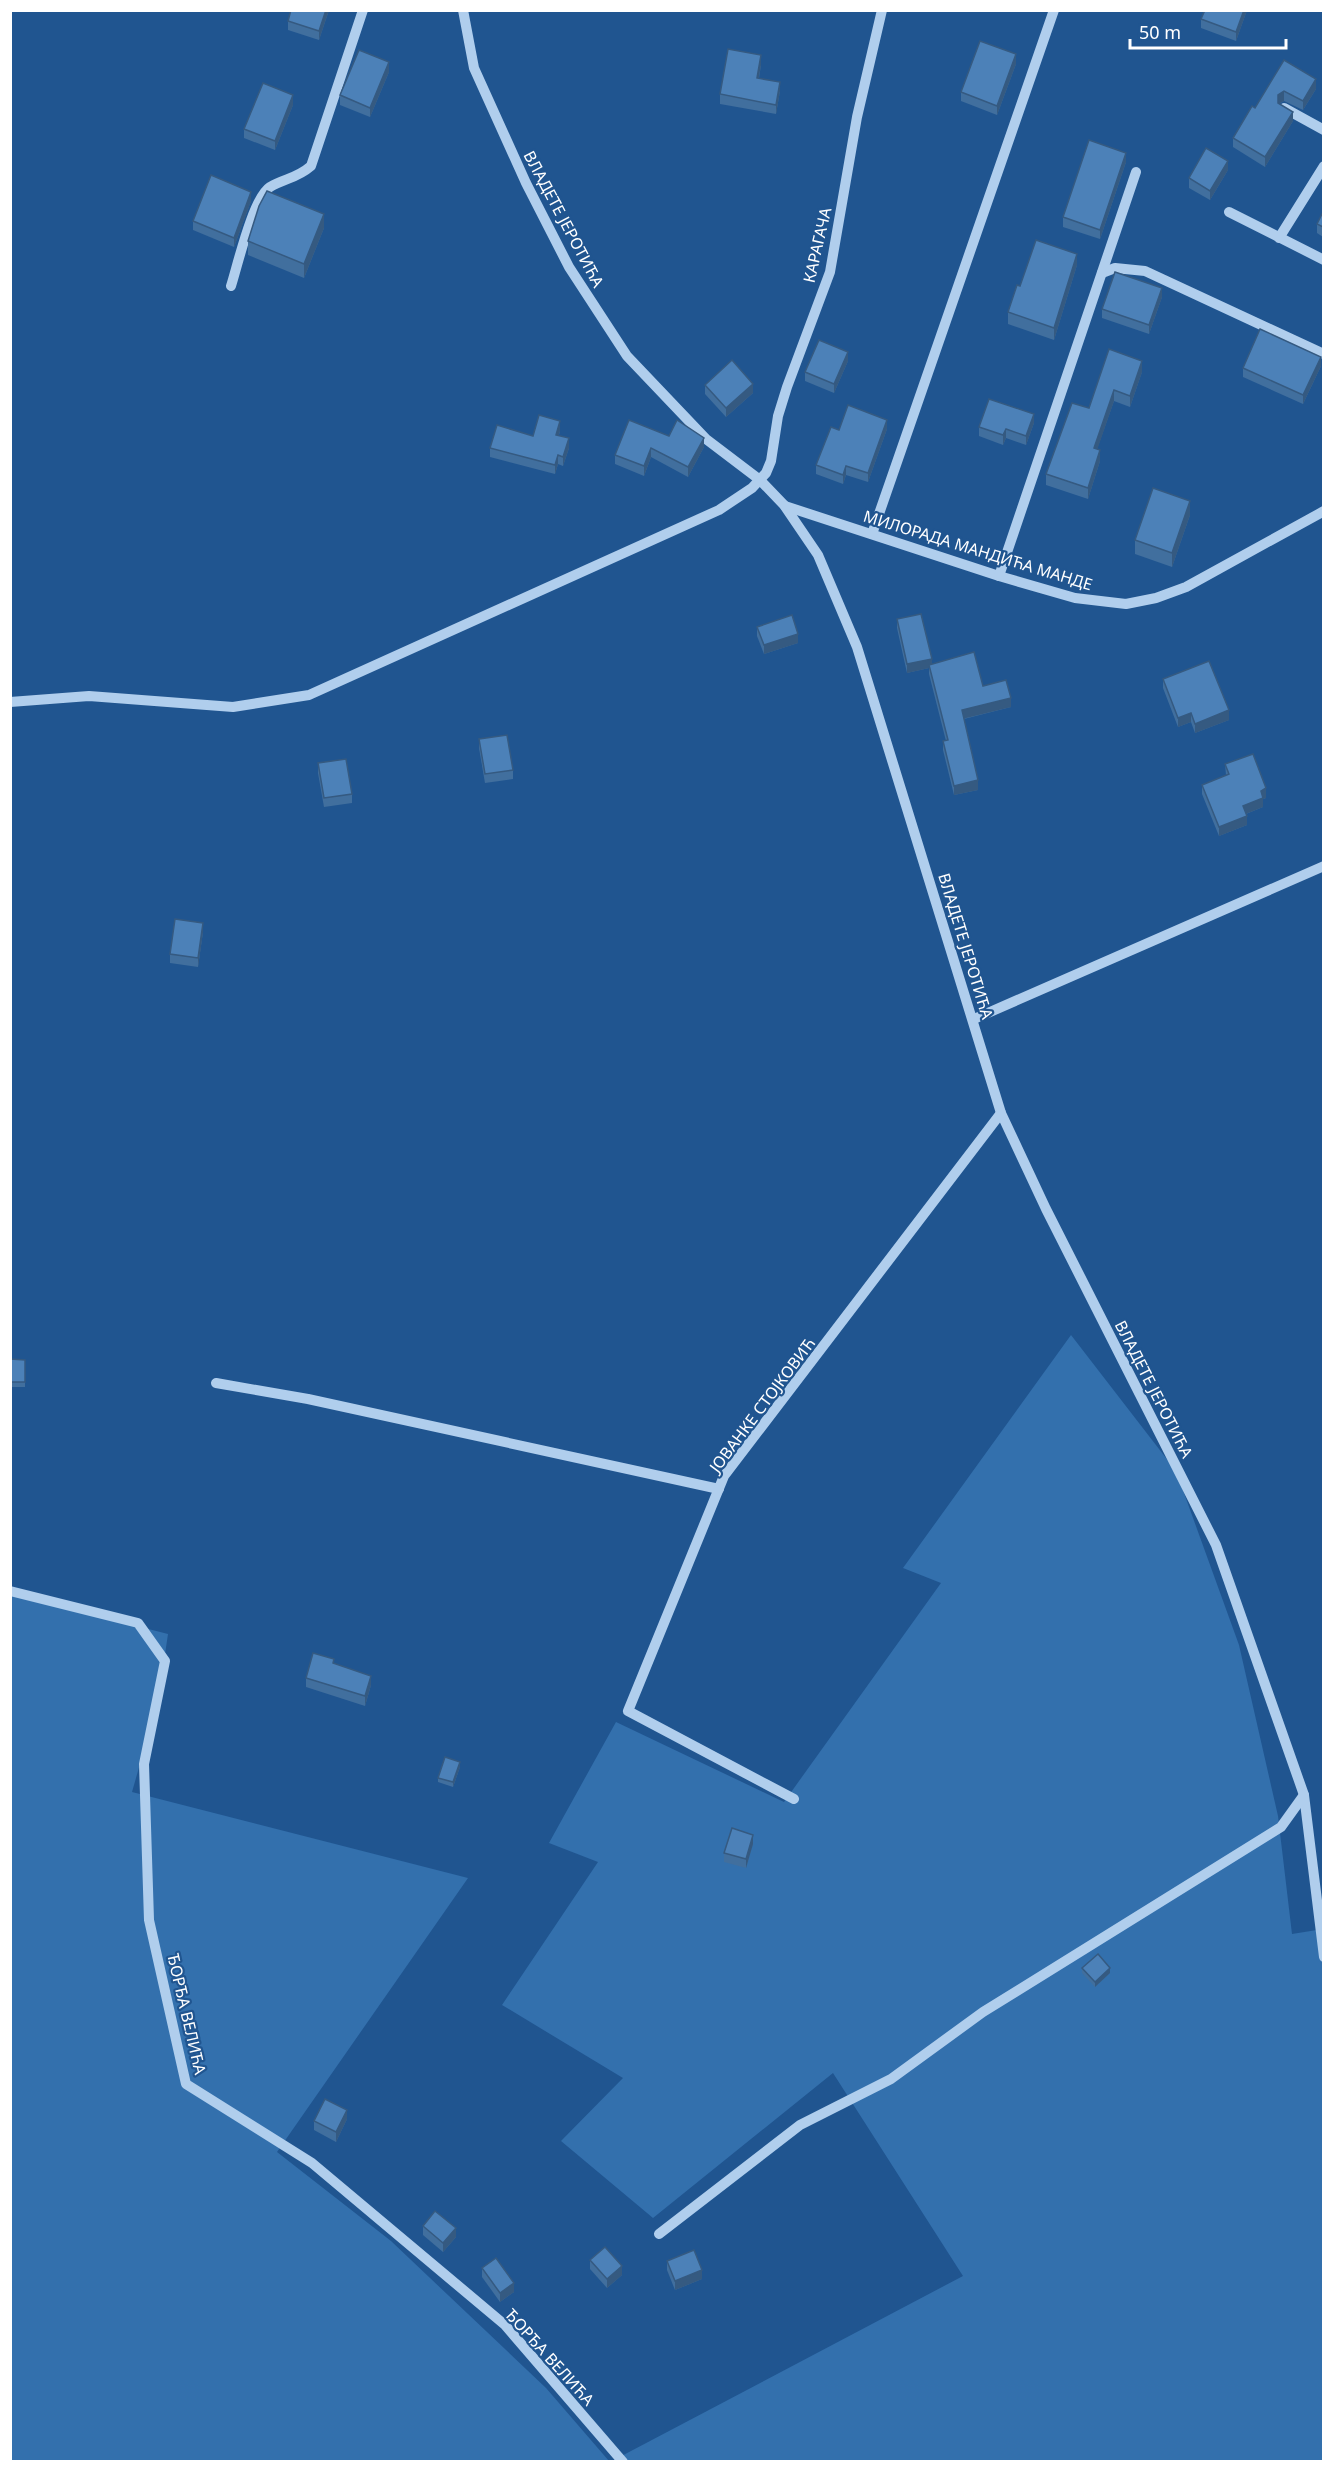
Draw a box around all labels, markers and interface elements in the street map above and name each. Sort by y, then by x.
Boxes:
scale bar [1130,12,1286,50]
text: 50 m [1139,20,1181,44]
street label: ВЛАДЕТЕ ЈЕРОТИЋА [519,147,610,292]
street label: КАРАГАЧА [798,204,837,285]
street label: МИЛОРАДА МАНДИЋА МАНДЕ [861,505,1095,595]
street label: ВЛАДЕТЕ ЈЕРОТИЋА [933,870,999,1023]
street label: ВЛАДЕТЕ ЈЕРОТИЋА [1110,1316,1199,1462]
street label: ЈОВАНКЕ СТОЈКОВИЋ [703,1333,820,1478]
street label: ЂОРЂА ВЕЛИЋА [162,1951,212,2077]
street label: ЂОРЂА ВЕЛИЋА [501,2304,600,2411]

